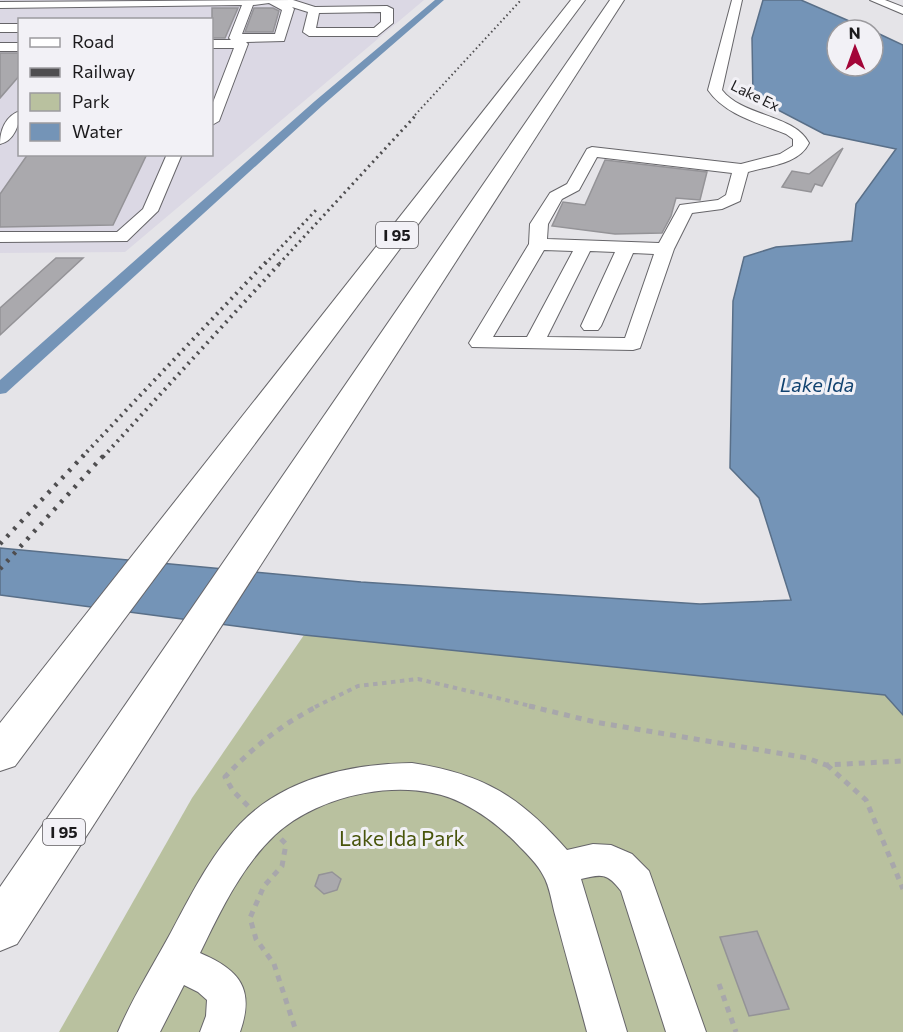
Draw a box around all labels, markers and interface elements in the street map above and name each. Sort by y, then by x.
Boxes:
legend [18,18,213,156]
north arrow [825,18,885,78]
text: N [849,23,861,42]
text: Road [72,30,114,52]
text: Railway [72,60,135,82]
street label: Lake Ex [728,76,783,115]
text: Park [72,90,110,112]
text: Water [72,120,123,142]
road number: I 95 [376,222,418,248]
water label: Lake Ida [780,372,854,396]
road number: I 95 [43,819,85,845]
park label: Lake Ida Park [339,825,465,850]

